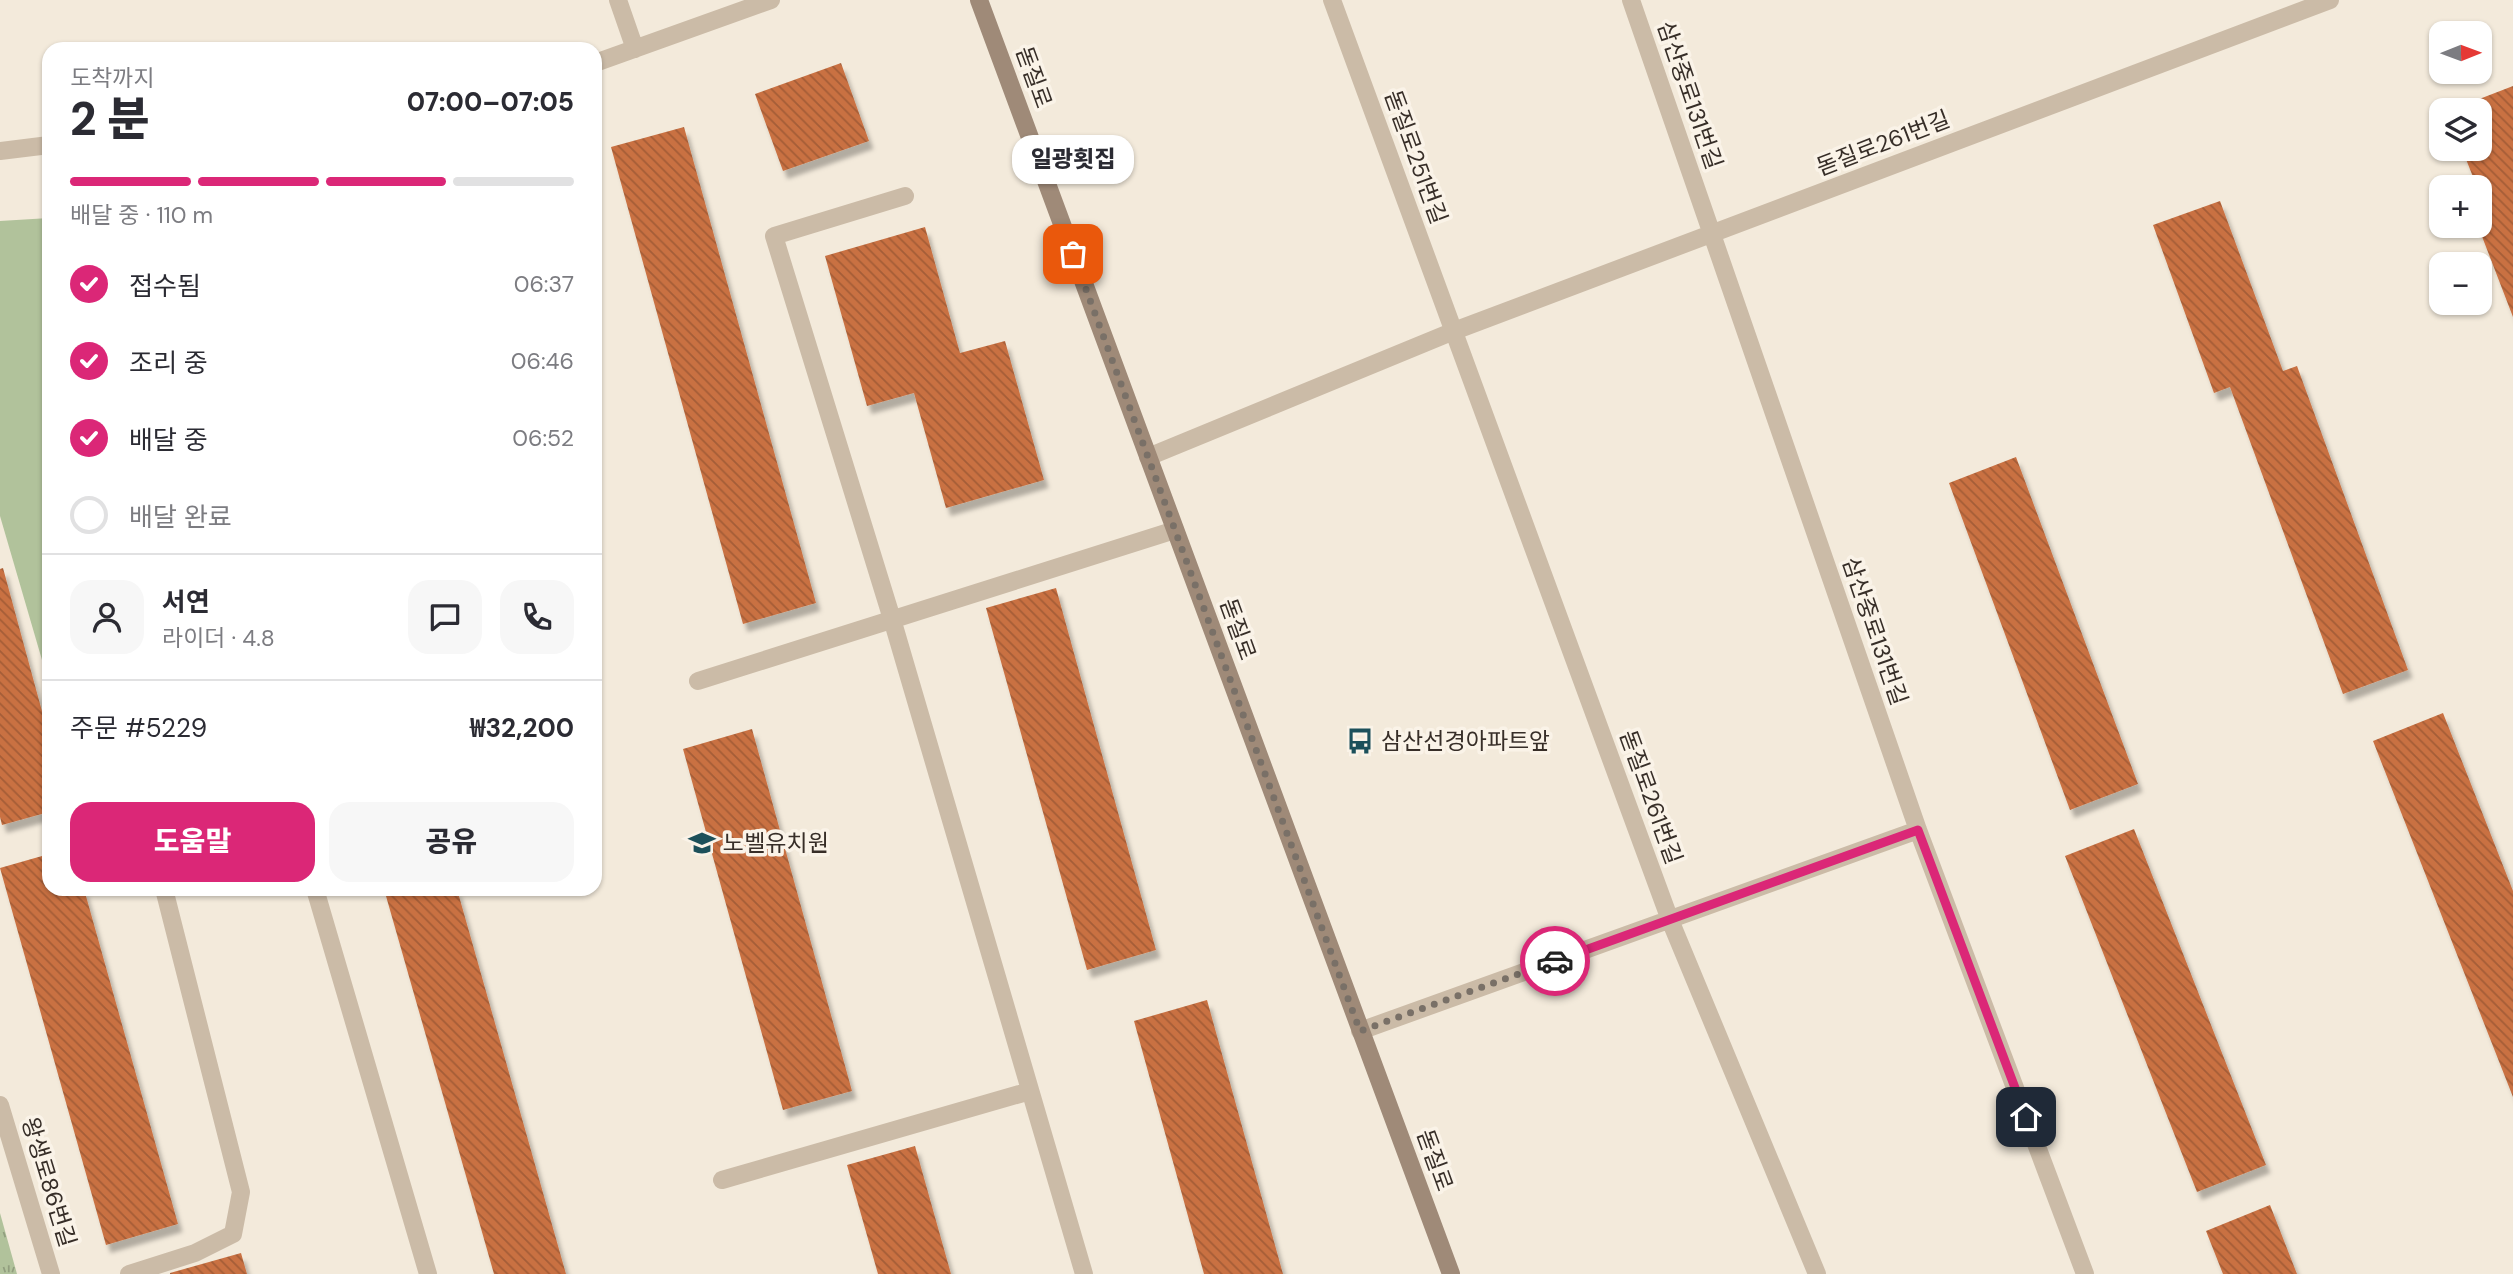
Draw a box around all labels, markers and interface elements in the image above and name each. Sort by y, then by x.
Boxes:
street label: 삼산중로131번길 [1651,17,1729,173]
north arrow [2429,21,2492,84]
map controls [2429,21,2492,315]
street label: 돋질로 [1009,42,1059,112]
text: 도착까지 [70,63,155,93]
text: 07:00–07:05 [407,85,574,119]
street label: 돋질로251번길 [1378,86,1454,228]
text: 2 분 [70,89,150,149]
button: layers [2429,98,2492,161]
street label: 돋질로261번길 [1812,104,1954,182]
callout: 일광횟집 [1012,135,1134,184]
text: 일광횟집 [1031,144,1115,174]
button: + [2429,175,2492,238]
text: 배달 중 · 110 m [70,200,213,230]
pin [1043,224,1103,284]
icon: bag [1054,235,1092,273]
button: − [2429,252,2492,315]
icon: check [70,265,108,303]
text: 접수됨 [129,269,201,303]
text: 06:37 [514,269,574,299]
icon: check [70,342,108,380]
text: 조리 중 [129,346,208,380]
text: 06:46 [511,346,574,376]
icon: check [70,419,108,457]
text: 배달 중 [129,423,208,457]
text: 06:52 [512,423,574,453]
text: 배달 완료 [129,500,232,534]
street label: 삼산중로131번길 [1836,553,1914,709]
button: person [70,580,144,654]
button: chat [408,580,482,654]
button: phone [500,580,574,654]
text: 서연 [162,585,210,619]
street label: 돋질로 [1213,594,1263,664]
text: 라이더 · 4.8 [162,623,275,653]
text: 주문 #5229 [70,711,207,745]
text: ₩32,200 [470,711,574,745]
bus stop icon: 삼산선경아파트앞 [1345,726,1375,756]
place label: 삼산선경아파트앞 [1381,726,1550,756]
street label: 돋질로261번길 [1613,726,1689,868]
button: 도움말 [70,802,315,882]
button: 공유 [329,802,574,882]
school or university icon: 노벨유치원 [687,828,717,858]
place label: 노벨유치원 [723,828,829,858]
courier [1520,926,1590,996]
icon: car [1536,942,1574,980]
pin [1996,1087,2056,1147]
icon: home [2007,1098,2045,1136]
street label: 왕생로86번길 [15,1113,83,1251]
street label: 돋질로 [1410,1125,1460,1195]

